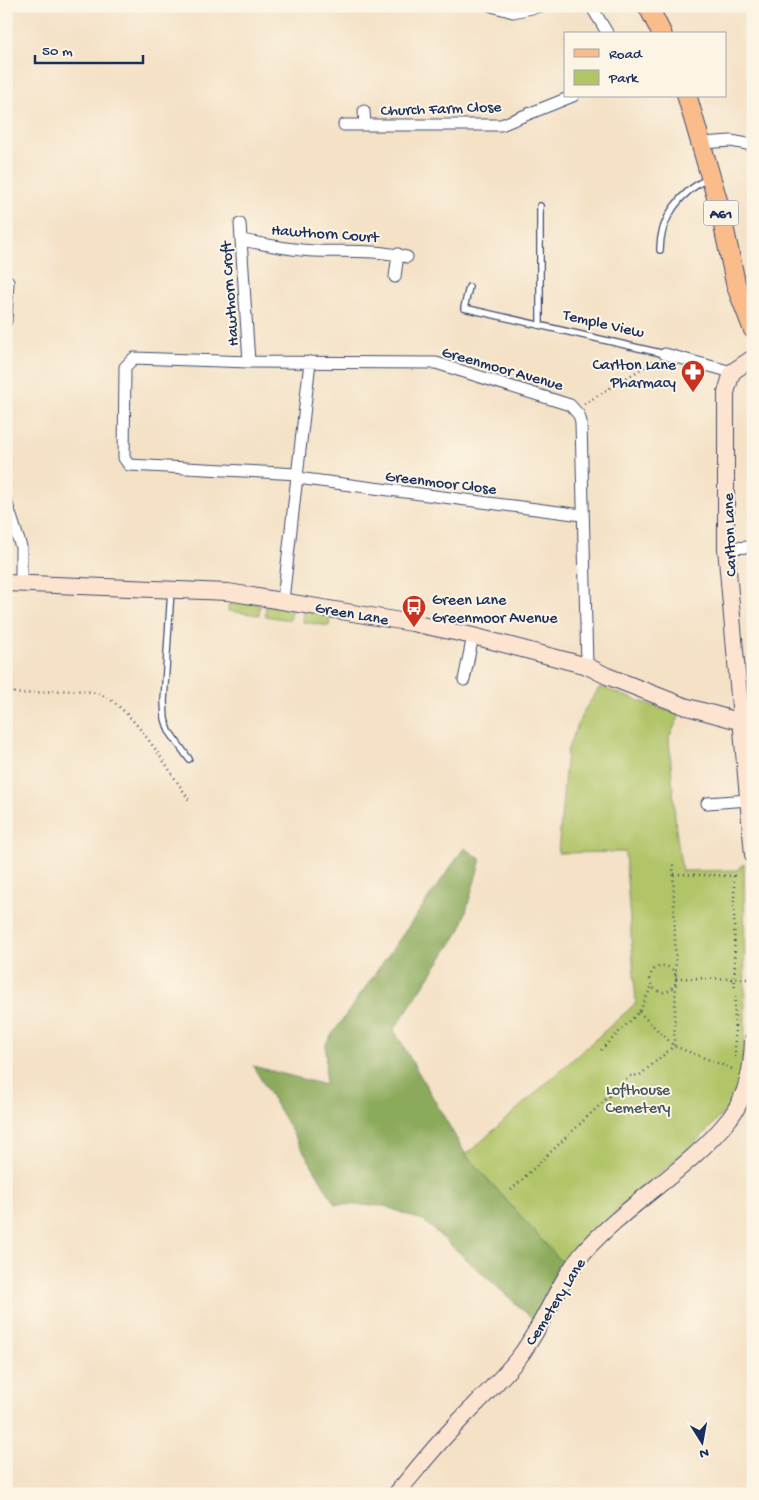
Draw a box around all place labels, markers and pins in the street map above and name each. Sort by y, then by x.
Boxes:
place label: Carlton Lane Pharmacy [592,357,677,394]
pharmacy icon: Carlton Lane Pharmacy [680,359,706,393]
place label: Green Lane Greenmoor Avenue [432,592,558,629]
bus stop icon: Green Lane Greenmoor Avenue [401,594,427,628]

